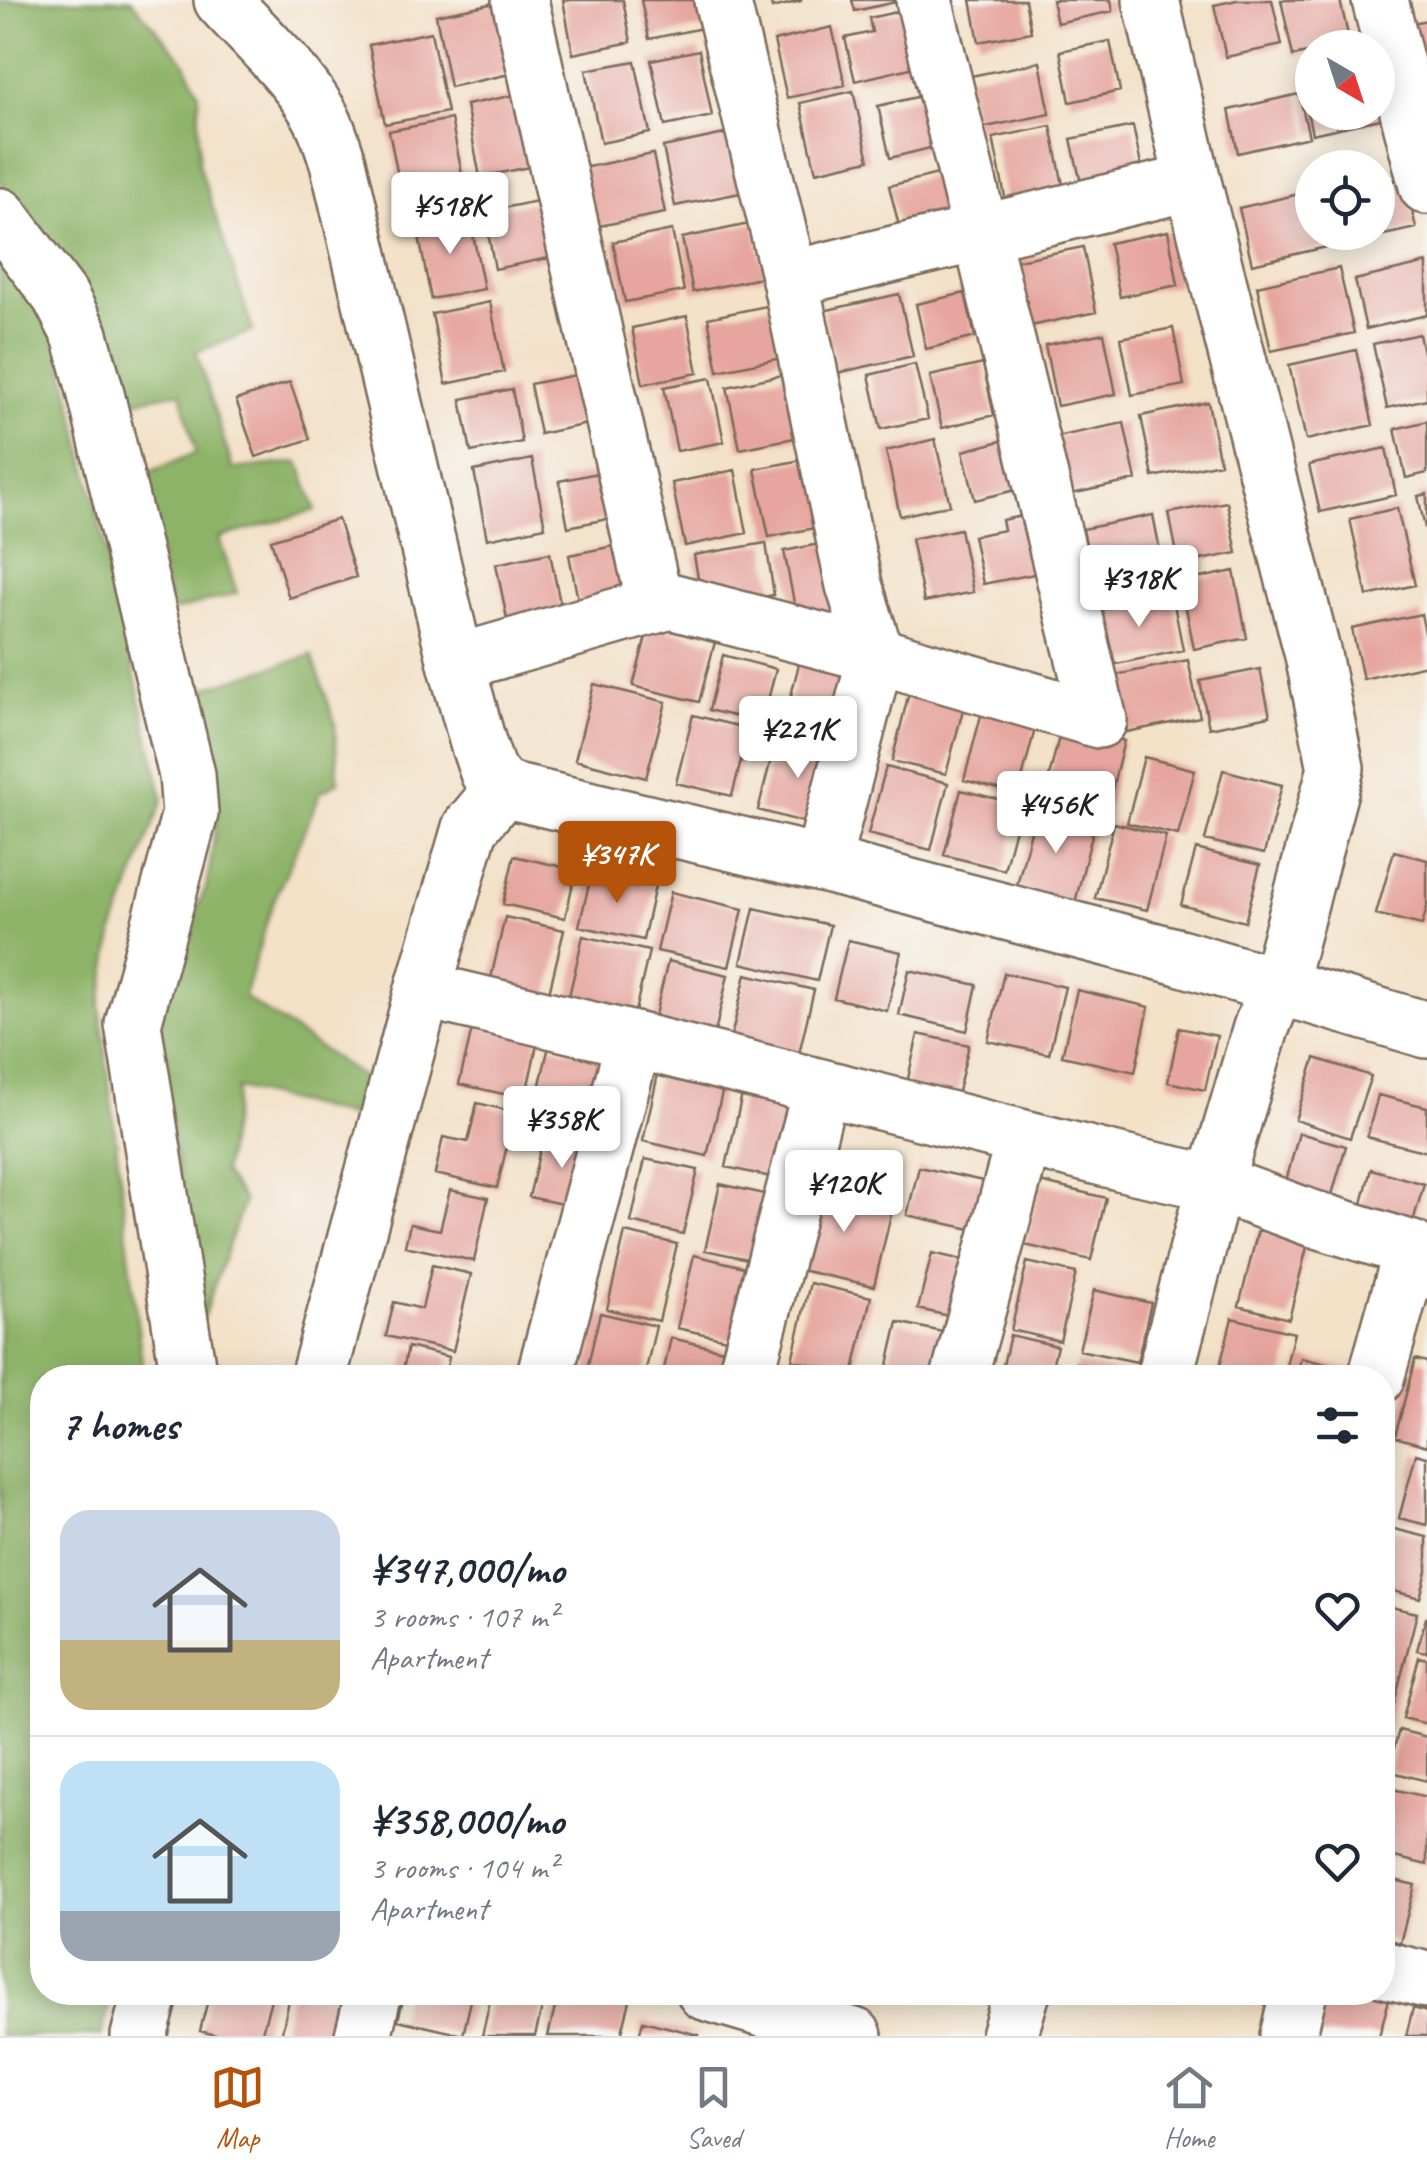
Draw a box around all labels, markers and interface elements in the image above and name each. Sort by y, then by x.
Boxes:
north arrow [1295,30,1395,130]
map controls [1295,30,1395,250]
button: locate [1295,150,1395,250]
pin: ¥518K [380,172,520,257]
text: ¥518K [413,184,487,225]
pin: ¥318K [1069,545,1209,630]
text: ¥318K [1102,557,1176,598]
pin: ¥221K [728,696,868,781]
text: ¥221K [761,708,835,749]
pin: ¥456K [986,771,1126,856]
text: ¥456K [1019,783,1093,824]
pin: ¥347K [547,821,687,906]
text: ¥347K [580,833,654,874]
pin: ¥358K [492,1086,632,1171]
text: ¥358K [525,1098,599,1139]
pin: ¥120K [774,1150,914,1235]
text: ¥120K [807,1162,881,1203]
icon: filters [1310,1398,1365,1453]
text: 7 homes [60,1399,178,1452]
text: ¥347,000/mo [370,1543,564,1596]
icon: home [140,1550,260,1670]
icon: heart [1310,1583,1365,1638]
text: 3 rooms · 107 m² [370,1596,557,1637]
text: Apartment [370,1637,488,1678]
text: ¥358,000/mo [370,1794,564,1847]
icon: home [140,1801,260,1921]
icon: heart [1310,1834,1365,1889]
text: 3 rooms · 104 m² [370,1847,557,1888]
text: Apartment [370,1888,488,1929]
tab: Map [210,2060,265,2155]
tab: Saved [686,2060,741,2155]
tab: Home [1162,2060,1217,2155]

